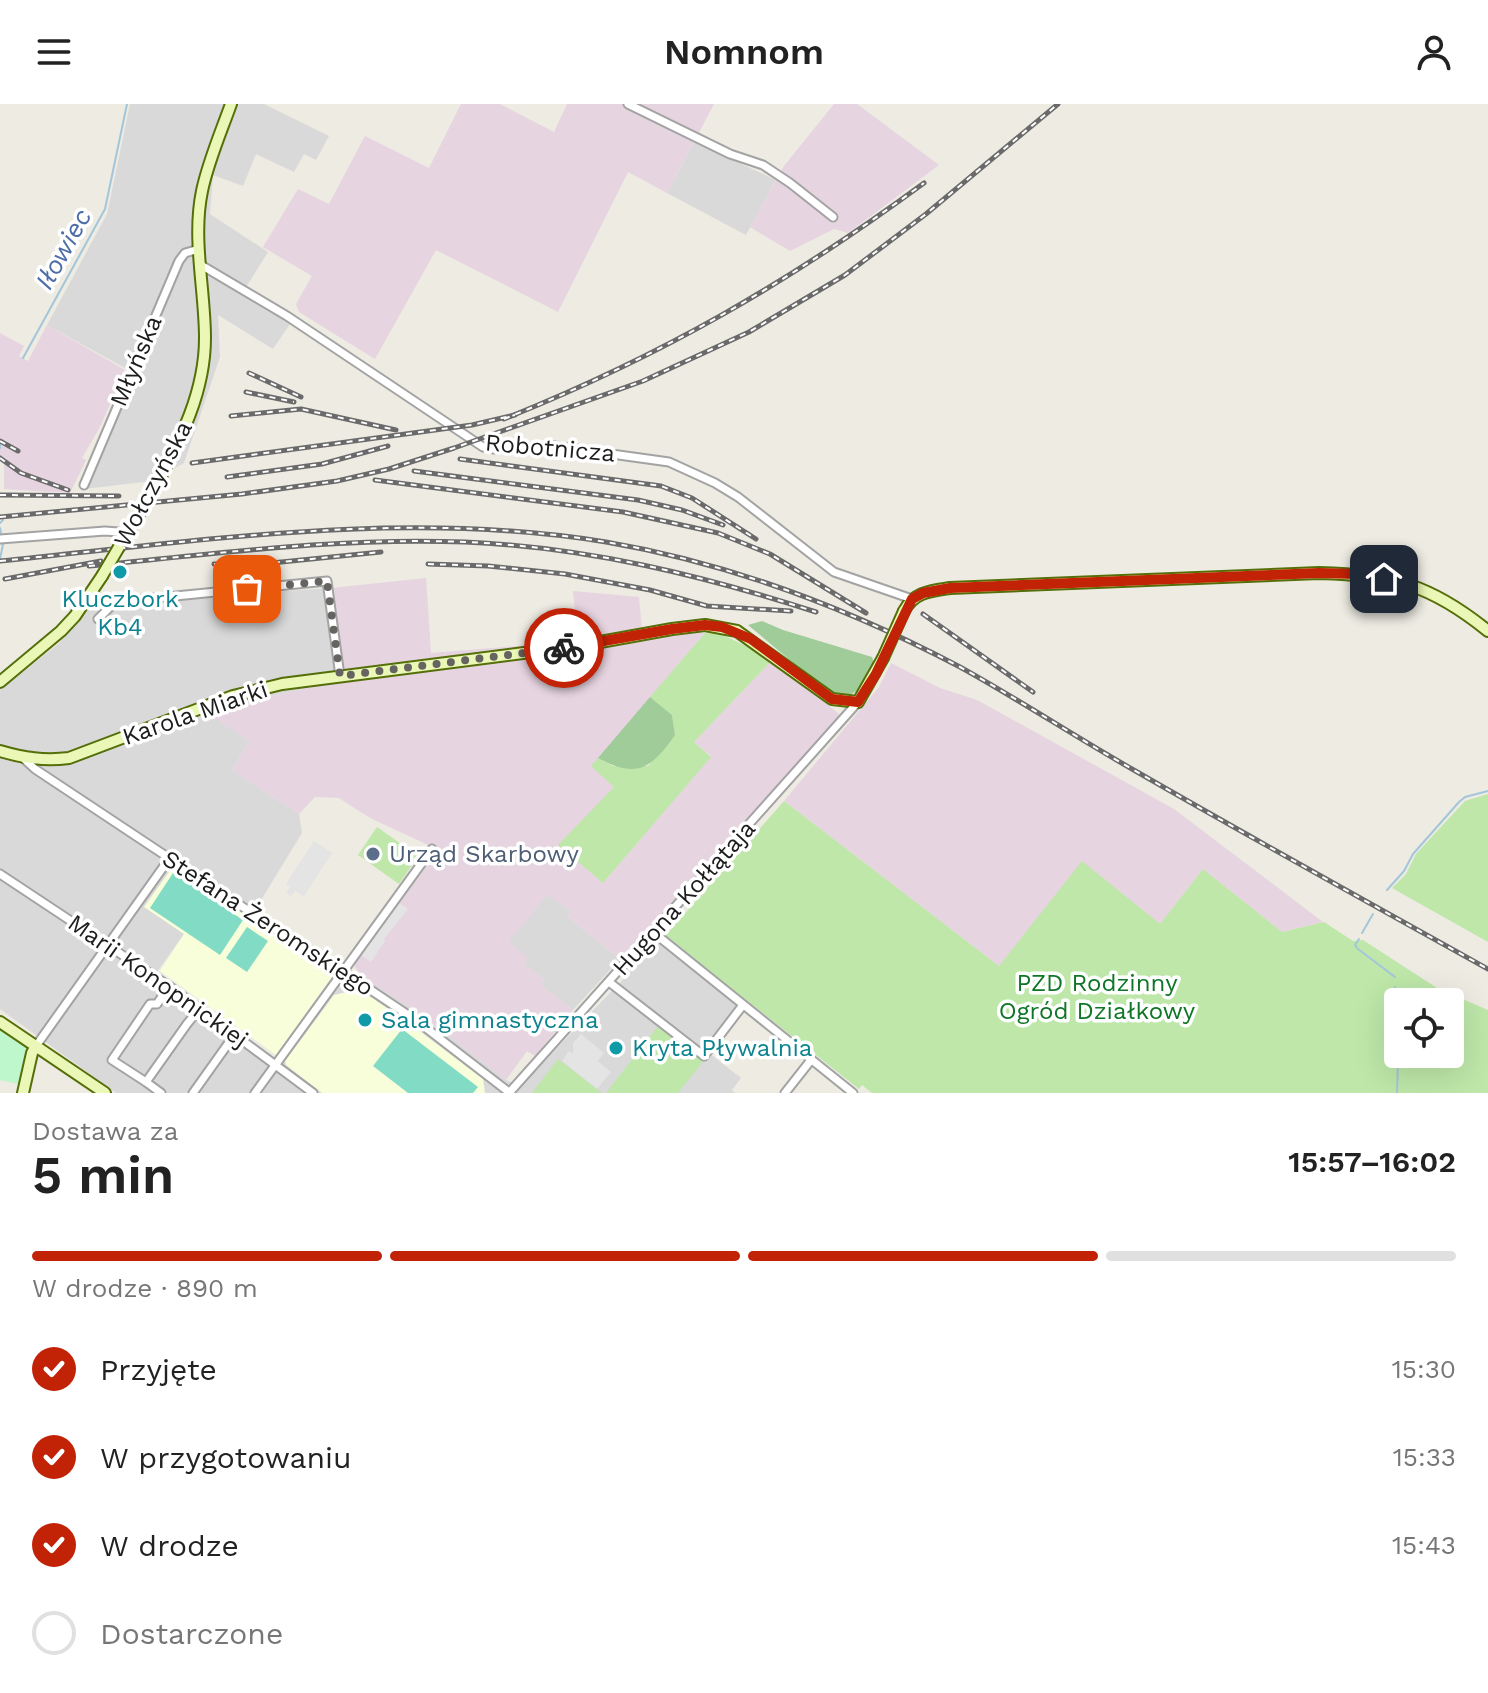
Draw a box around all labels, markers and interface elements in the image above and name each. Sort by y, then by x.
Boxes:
icon: menu [32,30,76,74]
icon: person [1412,30,1456,74]
text: Nomnom [664,31,824,73]
water label: Iłowiec [29,204,97,294]
street label: Młyńska [104,311,168,411]
street label: Wołczyńska [108,416,198,552]
street label: Robotnicza [484,428,616,468]
pin [1350,545,1418,613]
pin [213,555,281,623]
icon: home [1362,557,1406,601]
marker: Kluczbork Kb4 [111,563,129,581]
icon: bag [225,567,269,611]
place label: Kluczbork Kb4 [62,585,179,641]
courier [524,608,604,688]
icon: bike [542,626,586,670]
street label: Karola Miarki [119,675,271,751]
street label: Hugona Kołłątaja [607,815,761,981]
place label: Urząd Skarbowy [389,840,580,868]
street label: Stefana Żeromskiego [157,844,379,1002]
marker: Urząd Skarbowy [364,845,382,863]
street label: Marii Konopnickiej [63,908,253,1054]
park label: PZD Rodzinny Ogród Działkowy [999,969,1196,1025]
map controls [1384,988,1464,1068]
button: locate [1384,988,1464,1068]
place label: Sala gimnastyczna [381,1006,599,1034]
marker: Sala gimnastyczna [356,1011,374,1029]
place label: Kryta Pływalnia [632,1034,812,1062]
marker: Kryta Pływalnia [607,1039,625,1057]
text: Dostawa za [32,1116,178,1146]
text: 15:57–16:02 [1288,1144,1456,1179]
text: 5 min [32,1145,174,1206]
text: W drodze · 890 m [32,1273,258,1303]
icon: check [32,1347,76,1391]
text: Przyjęte [100,1352,217,1387]
text: 15:30 [1392,1354,1456,1384]
icon: check [32,1435,76,1479]
text: W przygotowaniu [100,1440,351,1475]
text: 15:33 [1393,1442,1456,1472]
icon: check [32,1523,76,1567]
text: W drodze [100,1528,239,1563]
text: 15:43 [1392,1530,1456,1560]
text: Dostarczone [100,1616,283,1651]

